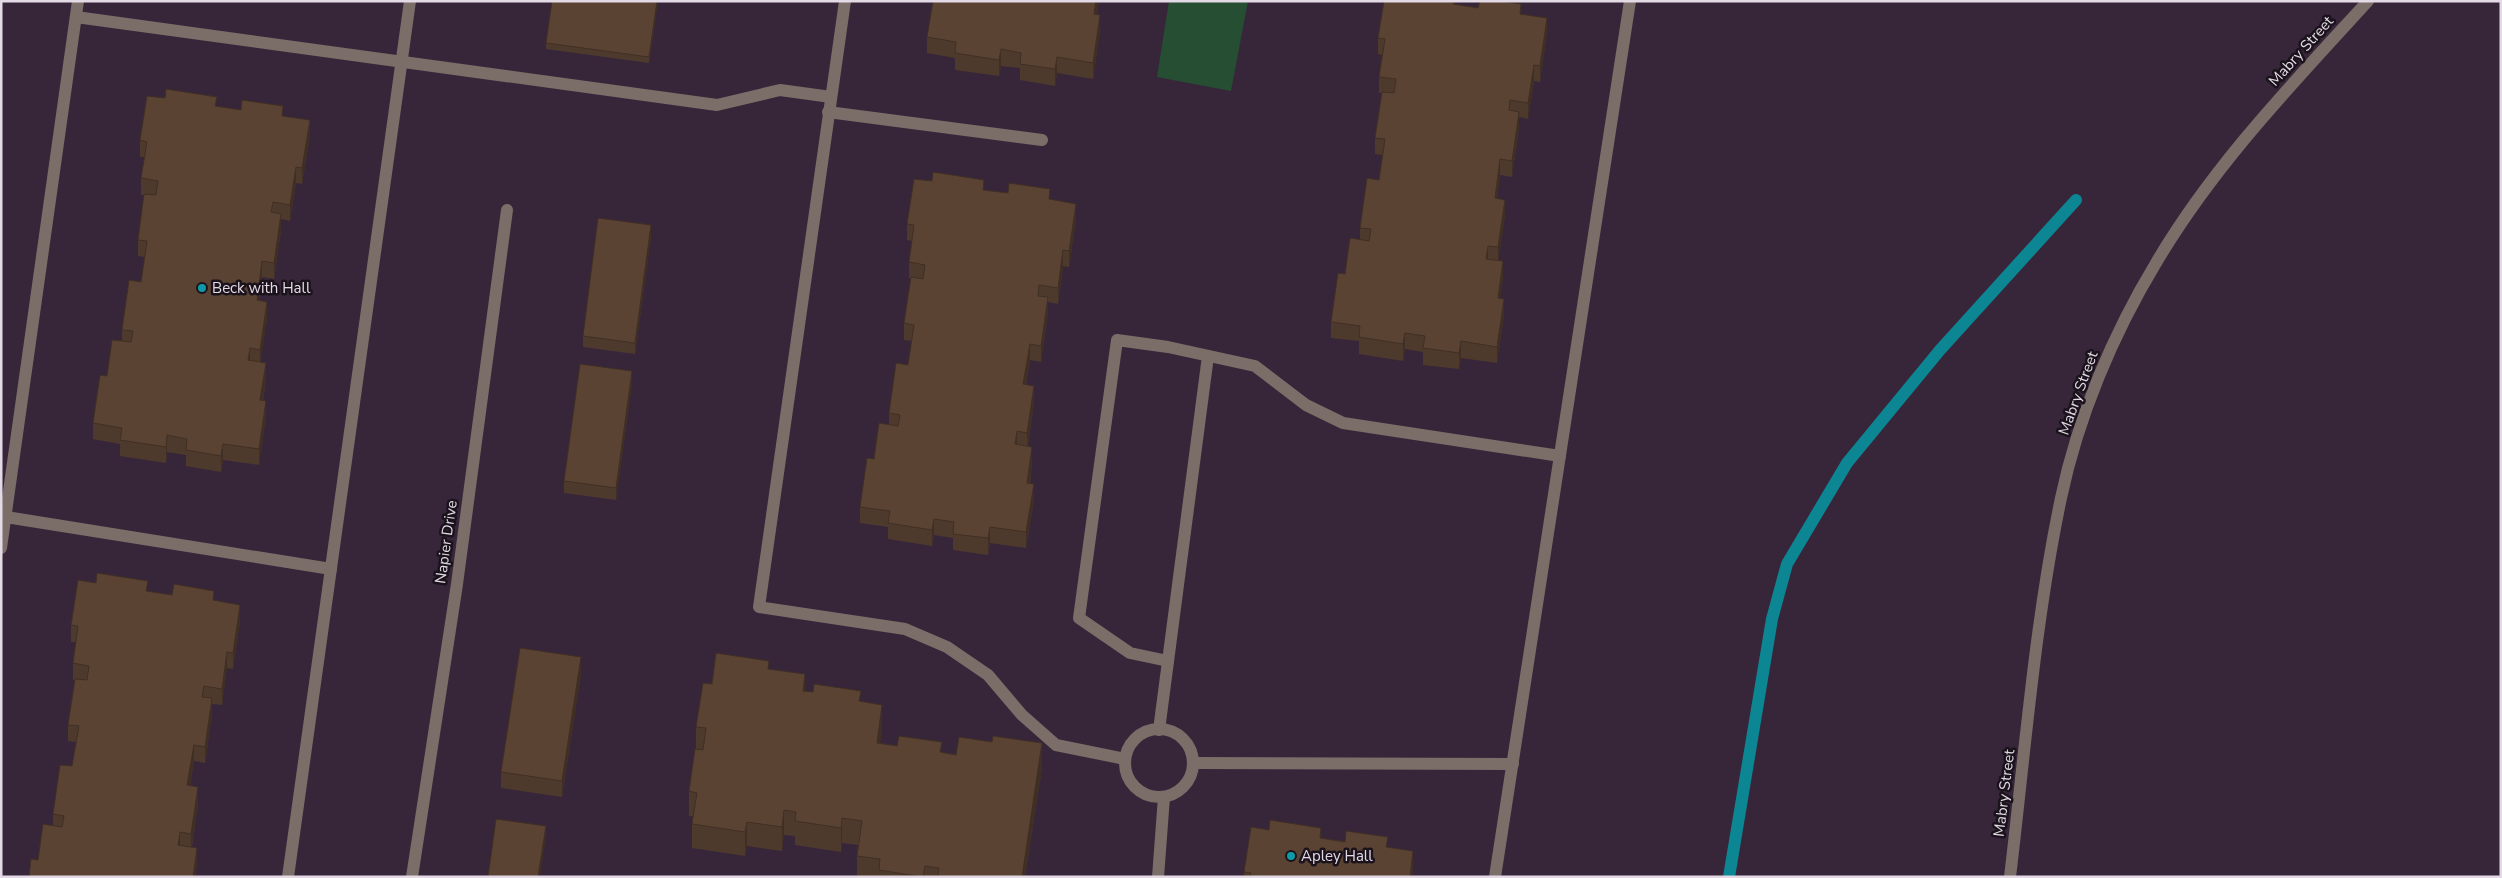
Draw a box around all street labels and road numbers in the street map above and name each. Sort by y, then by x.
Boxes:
street label: Mabry Street [2264,11,2338,90]
street label: Mabry Street [2054,348,2103,438]
street label: Napier Drive [430,499,462,585]
street label: Mabry Street [1989,747,2019,838]

